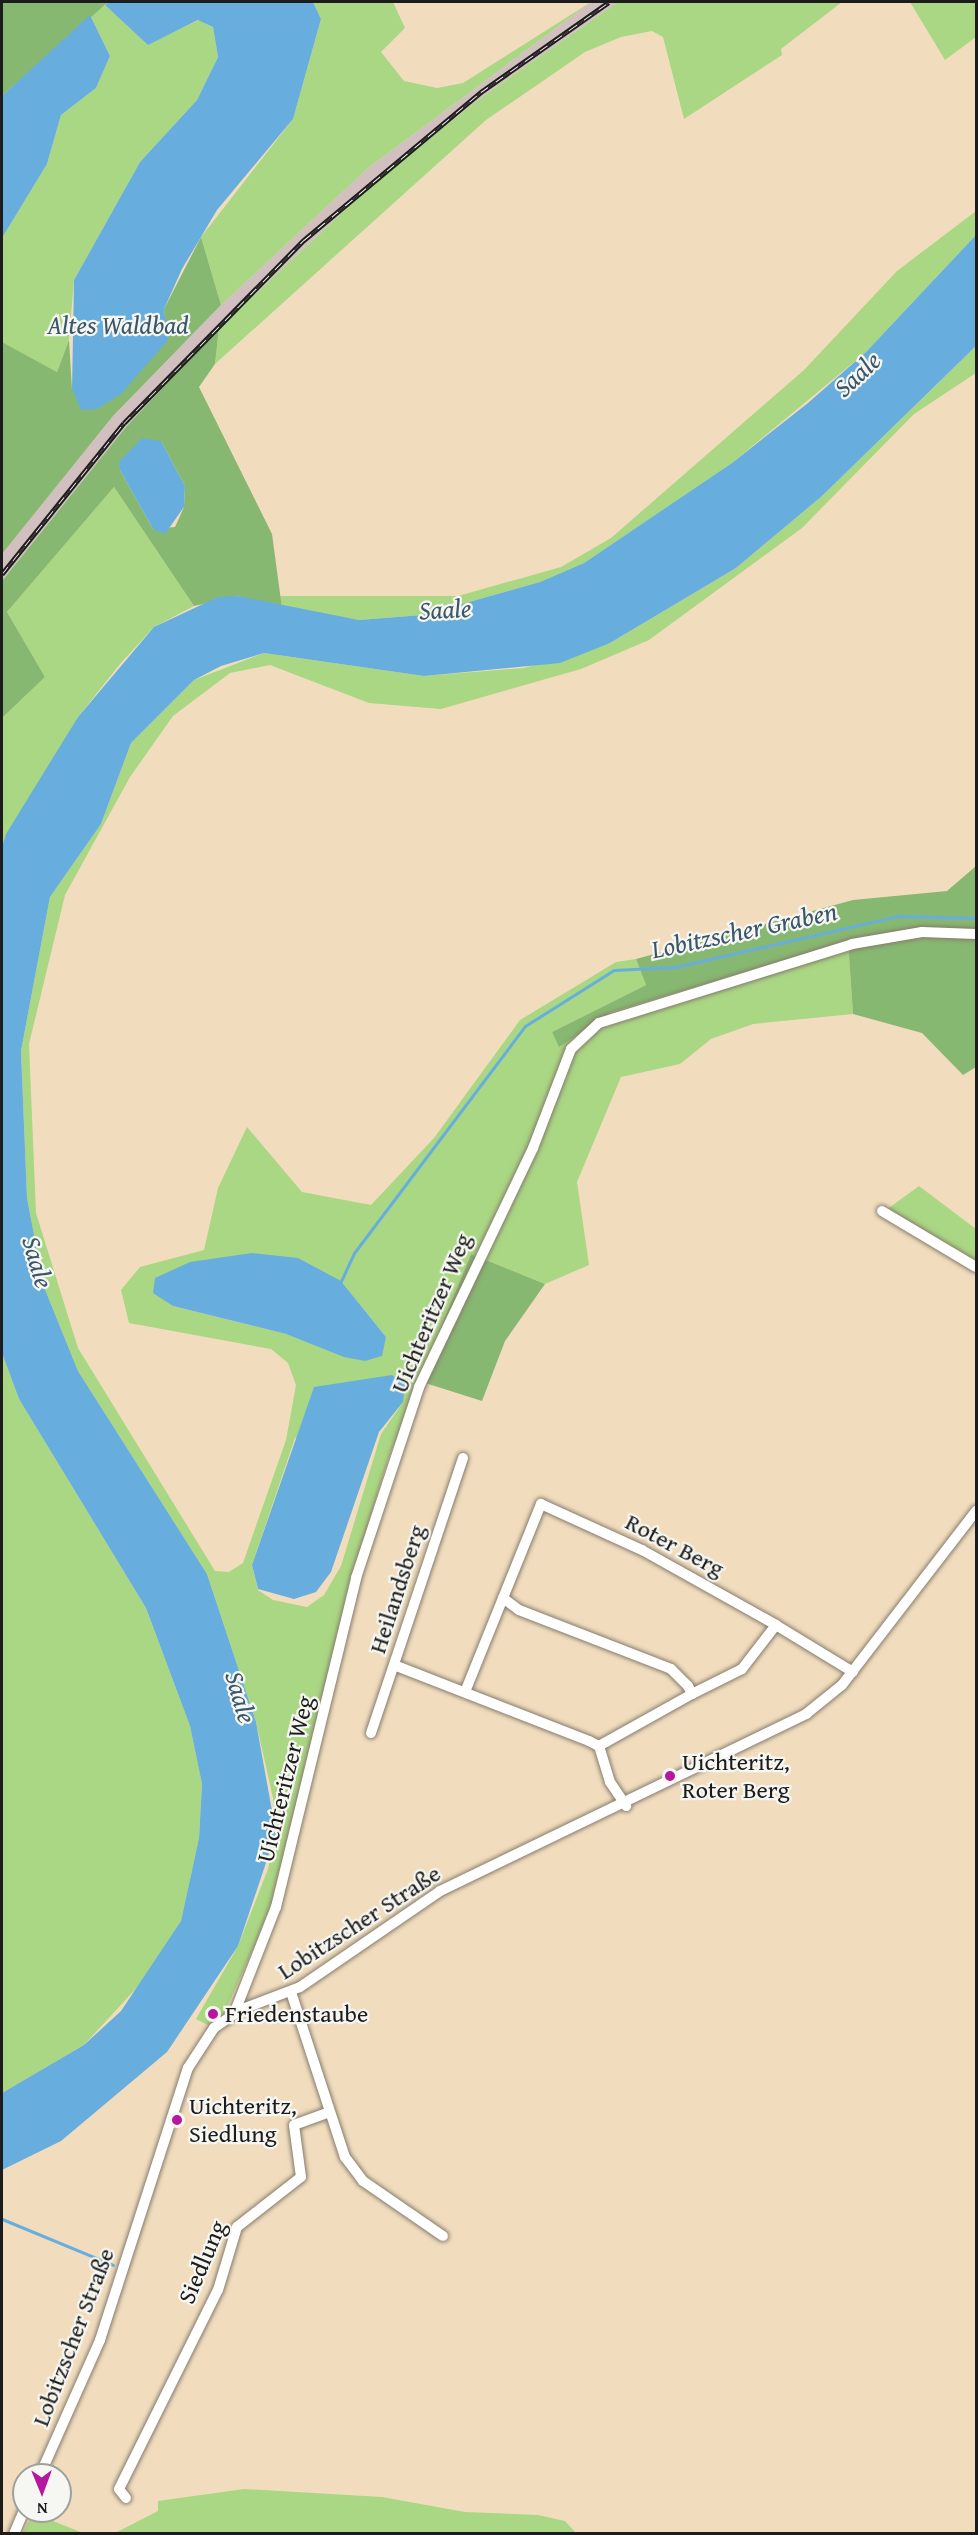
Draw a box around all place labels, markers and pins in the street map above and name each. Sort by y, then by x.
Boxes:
place label: Uichteritz, Roter Berg [682,1748,790,1804]
marker: Uichteritz, Roter Berg [663,1769,677,1783]
place label: Friedenstaube [225,2000,368,2028]
marker: Friedenstaube [206,2007,220,2021]
place label: Uichteritz, Siedlung [189,2092,296,2148]
marker: Uichteritz, Siedlung [170,2113,184,2127]

